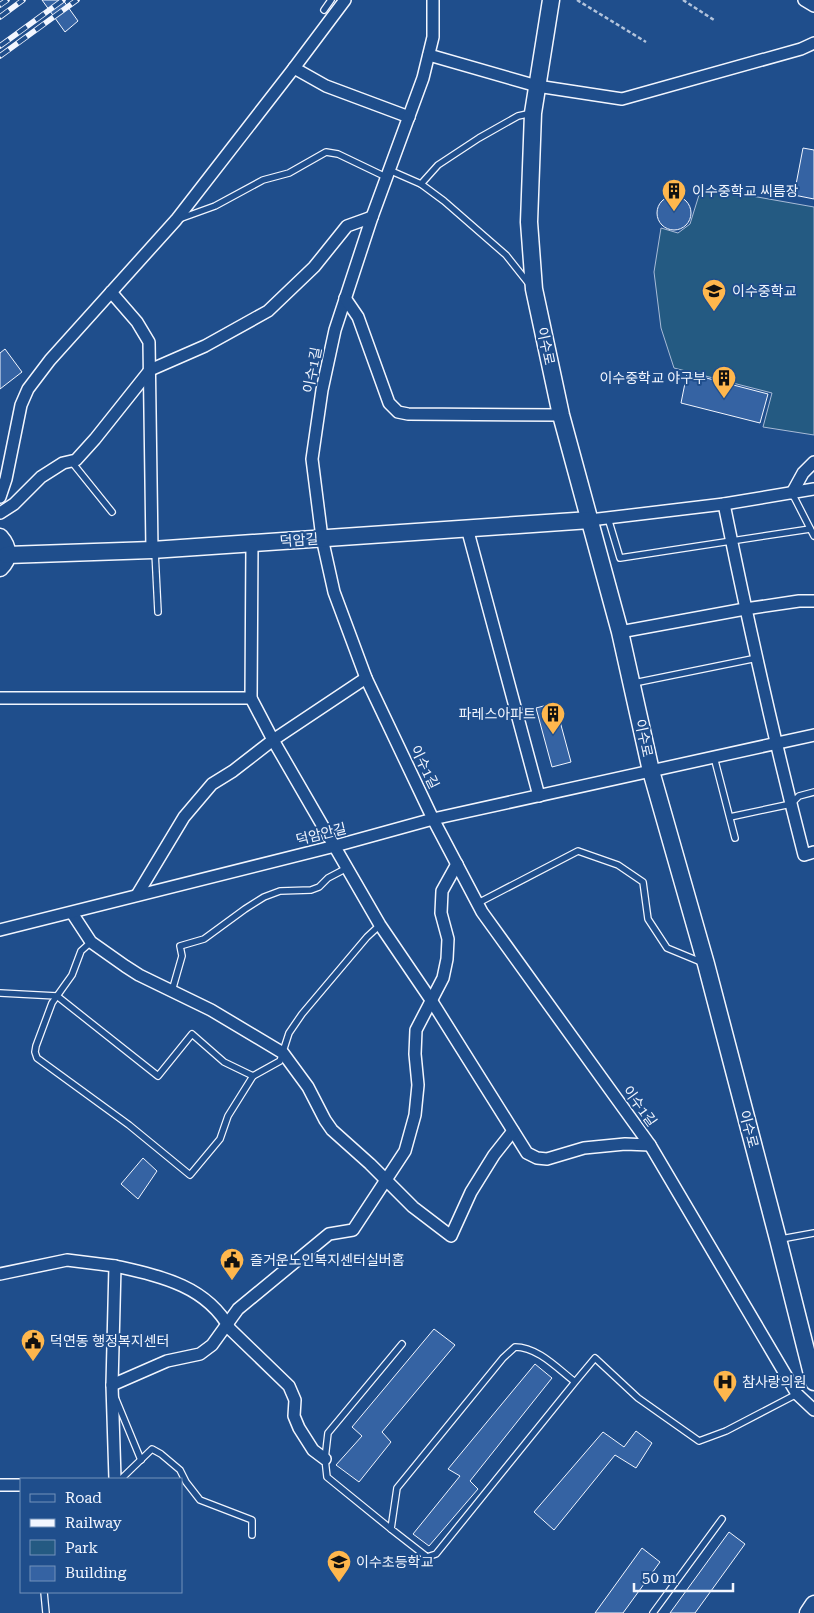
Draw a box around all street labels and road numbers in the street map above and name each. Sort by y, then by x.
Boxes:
street label: 이수로 [534,325,558,367]
street label: 이수1길 [300,346,324,394]
street label: 덕암길 [279,531,319,549]
street label: 이수로 [632,717,656,759]
street label: 이수1길 [408,743,442,791]
street label: 덕암안길 [294,820,348,848]
street label: 이수1길 [620,1082,660,1130]
street label: 이수로 [736,1108,762,1150]

